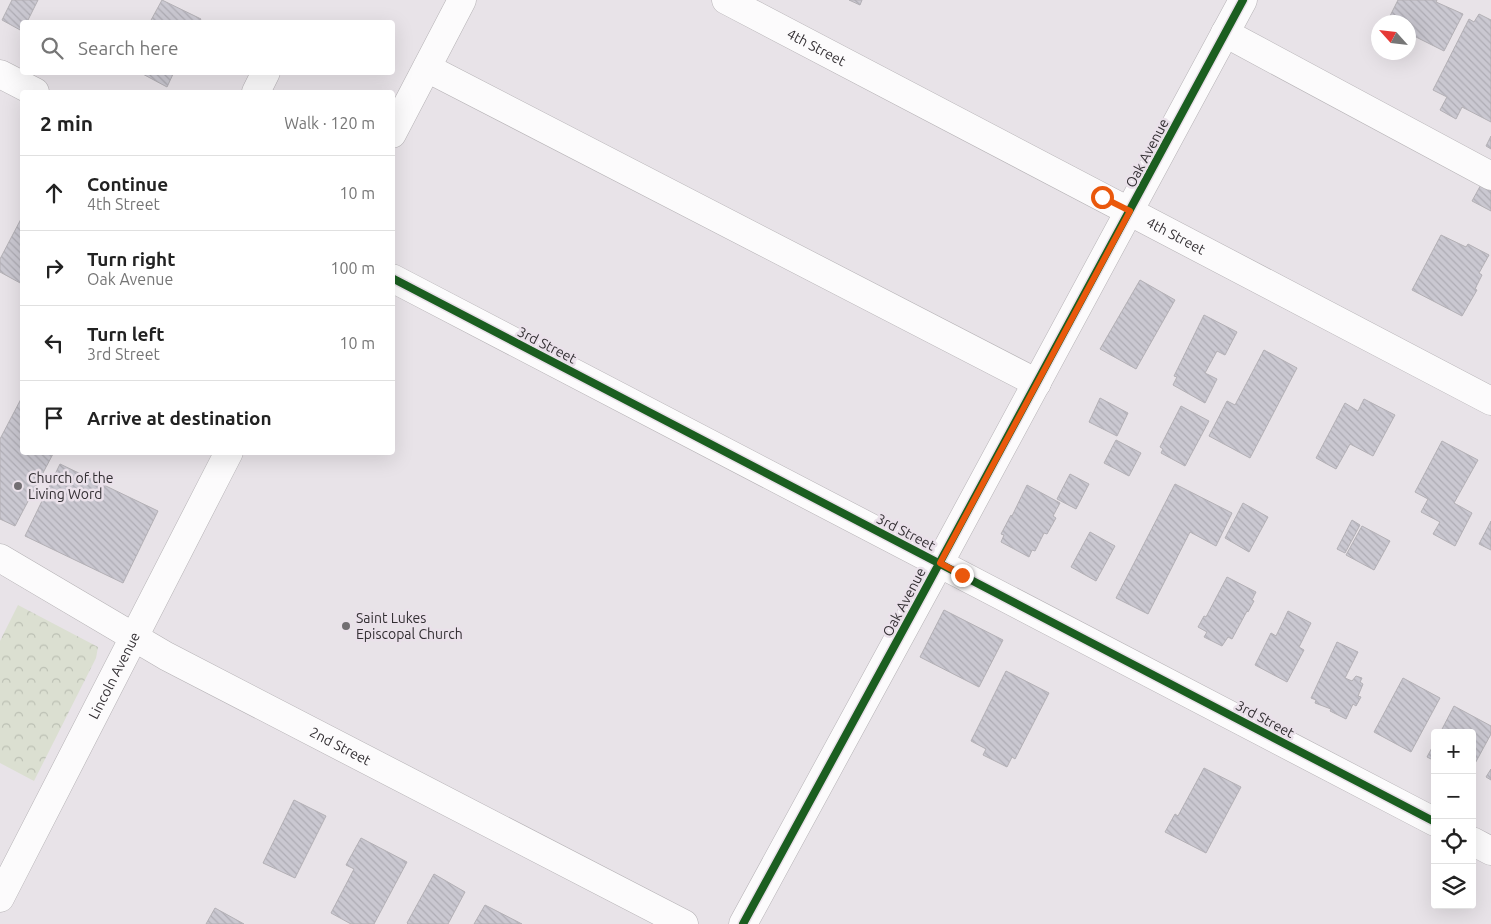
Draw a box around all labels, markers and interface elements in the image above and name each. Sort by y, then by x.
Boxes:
north arrow [1371,15,1416,60]
search box [20,20,395,75]
street label: 4th Street [784,25,849,69]
icon: search [38,34,66,62]
text: Search here [78,37,178,59]
text: 2 min [40,111,93,135]
text: Walk · 120 m [284,114,375,132]
street label: Oak Avenue [1122,116,1172,190]
text: Continue [87,173,168,195]
icon: ahead [40,179,68,207]
text: 10 m [339,184,375,202]
route start [1091,186,1114,209]
text: 4th Street [87,195,160,213]
street label: 4th Street [1144,214,1208,258]
text: Turn right [87,248,175,270]
icon: right [40,254,68,282]
text: 100 m [330,259,375,277]
text: Oak Avenue [87,270,173,288]
text: Turn left [87,323,165,345]
street label: 3rd Street [515,323,579,367]
icon: left [40,329,68,357]
text: 10 m [339,334,375,352]
text: 3rd Street [87,345,160,363]
icon: arrive [40,404,68,432]
text: Arrive at destination [87,407,272,429]
place label: Church of the Living Word [28,470,114,502]
marker: Church of the Living Word [12,480,24,492]
street label: 3rd Street [874,510,938,554]
route end [951,564,974,587]
street label: Oak Avenue [879,565,929,639]
place label: Saint Lukes Episcopal Church [356,610,463,642]
marker: Saint Lukes Episcopal Church [340,620,352,632]
street label: Lincoln Avenue [85,630,143,722]
street label: 3rd Street [1233,697,1297,741]
street label: 2nd Street [307,724,374,769]
map controls [1431,729,1476,909]
button: + [1431,729,1476,774]
button: − [1431,774,1476,819]
button: locate [1431,819,1476,864]
button: layers [1431,864,1476,909]

